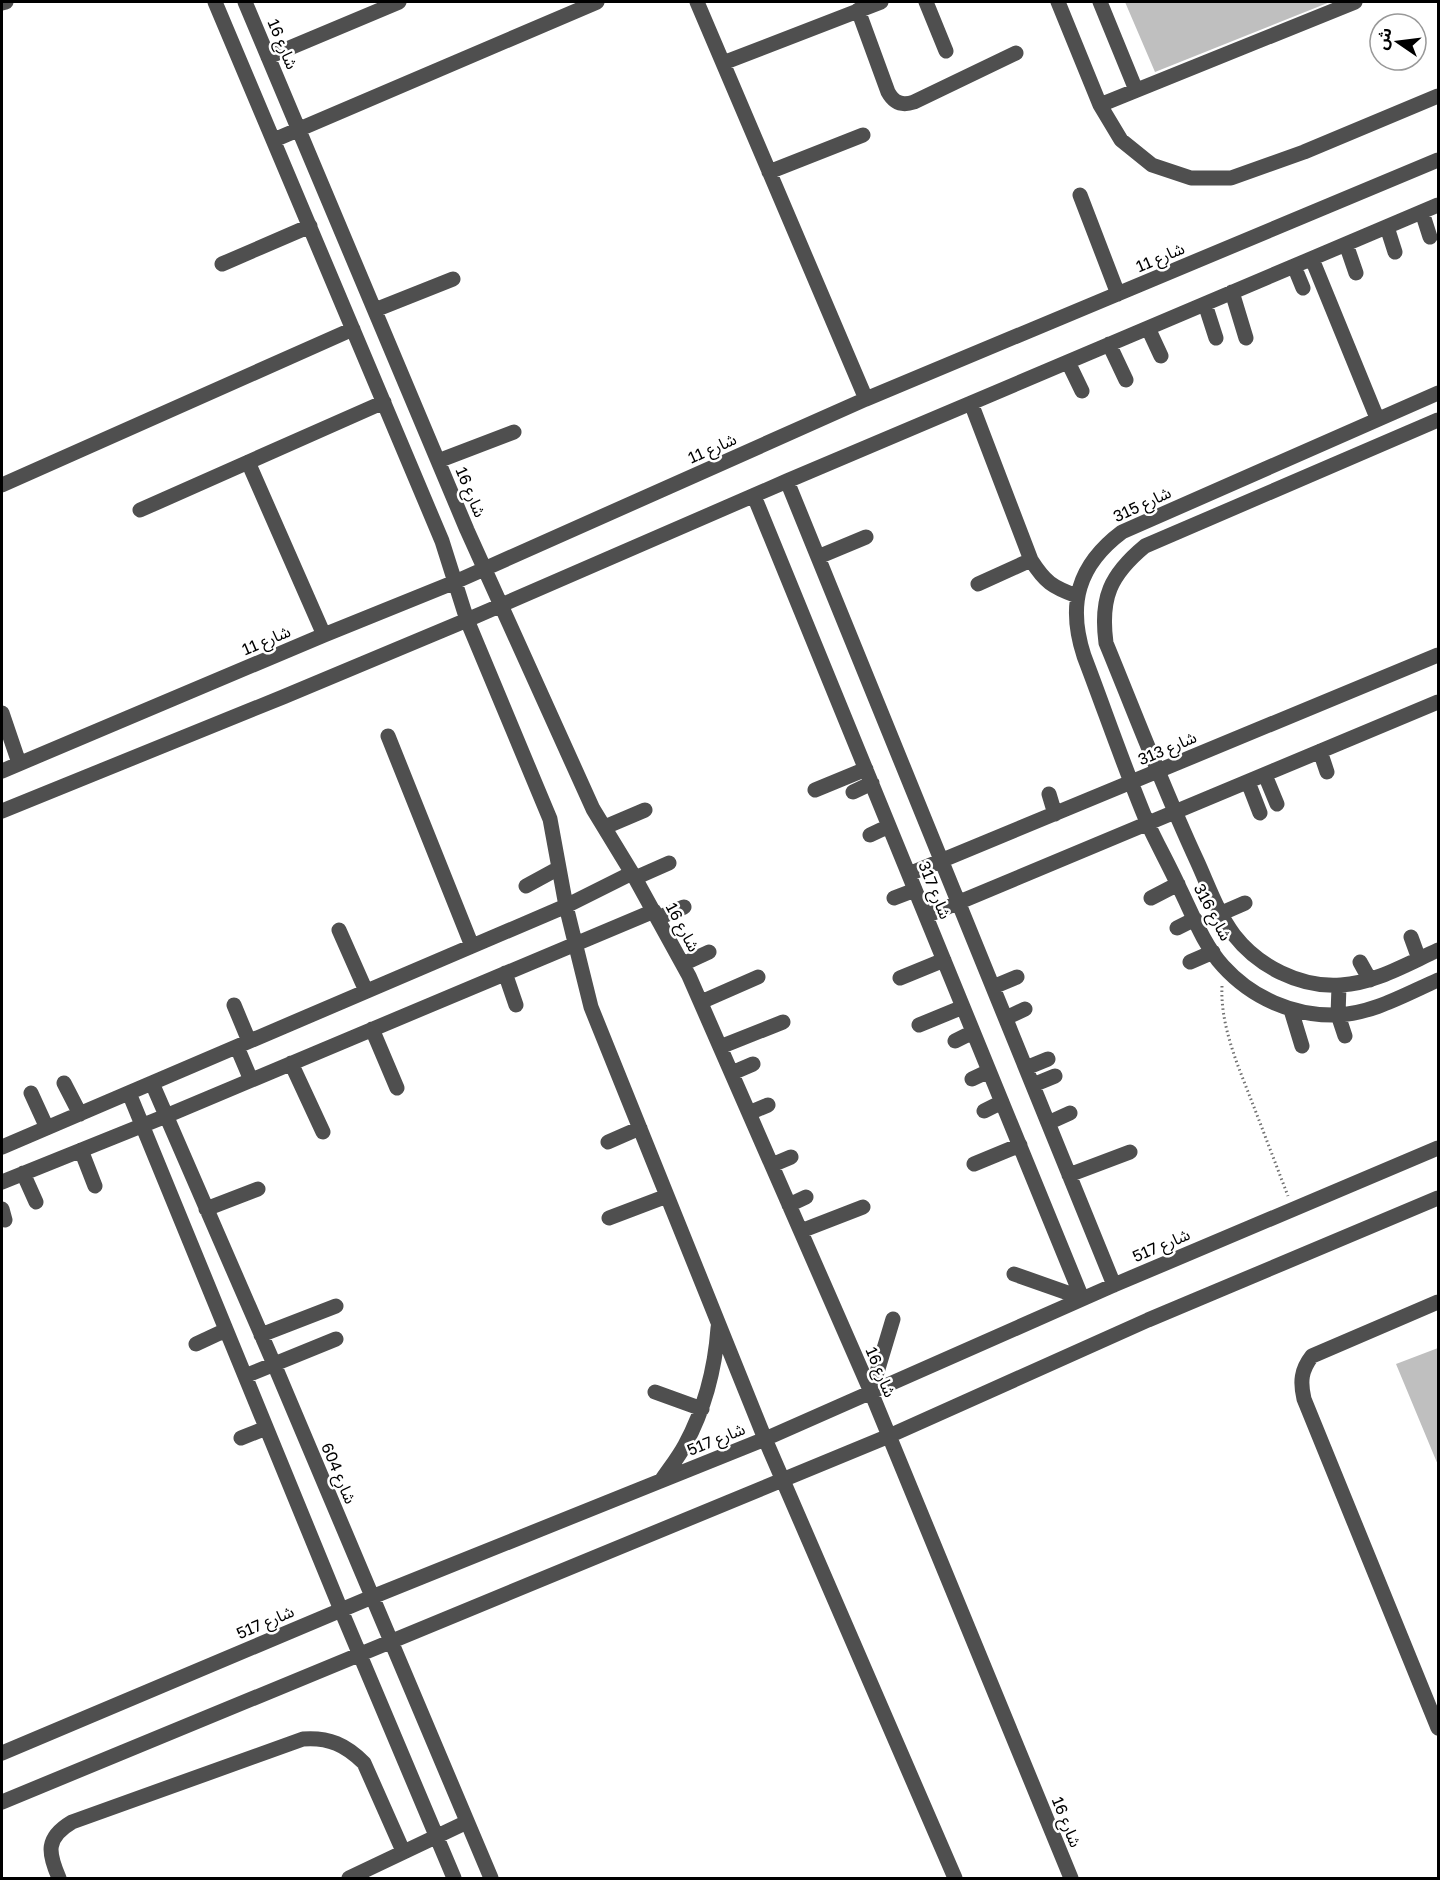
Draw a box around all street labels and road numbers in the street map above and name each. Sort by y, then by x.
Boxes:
street label: شارع 16 [261,16,302,73]
street label: شارع 11 [1133,238,1188,279]
street label: شارع 11 [685,429,740,470]
street label: شارع 16 [449,464,490,521]
street label: شارع 315 [1110,482,1175,529]
street label: شارع 11 [239,621,294,662]
street label: شارع 313 [1135,727,1200,772]
street label: شارع 317 [912,858,956,923]
street label: شارع 316 [1187,880,1236,945]
street label: شارع 16 [659,899,704,956]
street label: شارع 517 [1129,1224,1194,1269]
street label: شارع 16 [859,1344,900,1401]
street label: شارع 517 [684,1418,749,1462]
street label: شارع 604 [314,1439,361,1508]
street label: شارع 517 [233,1601,298,1646]
street label: شارع 16 [1045,1794,1086,1851]

